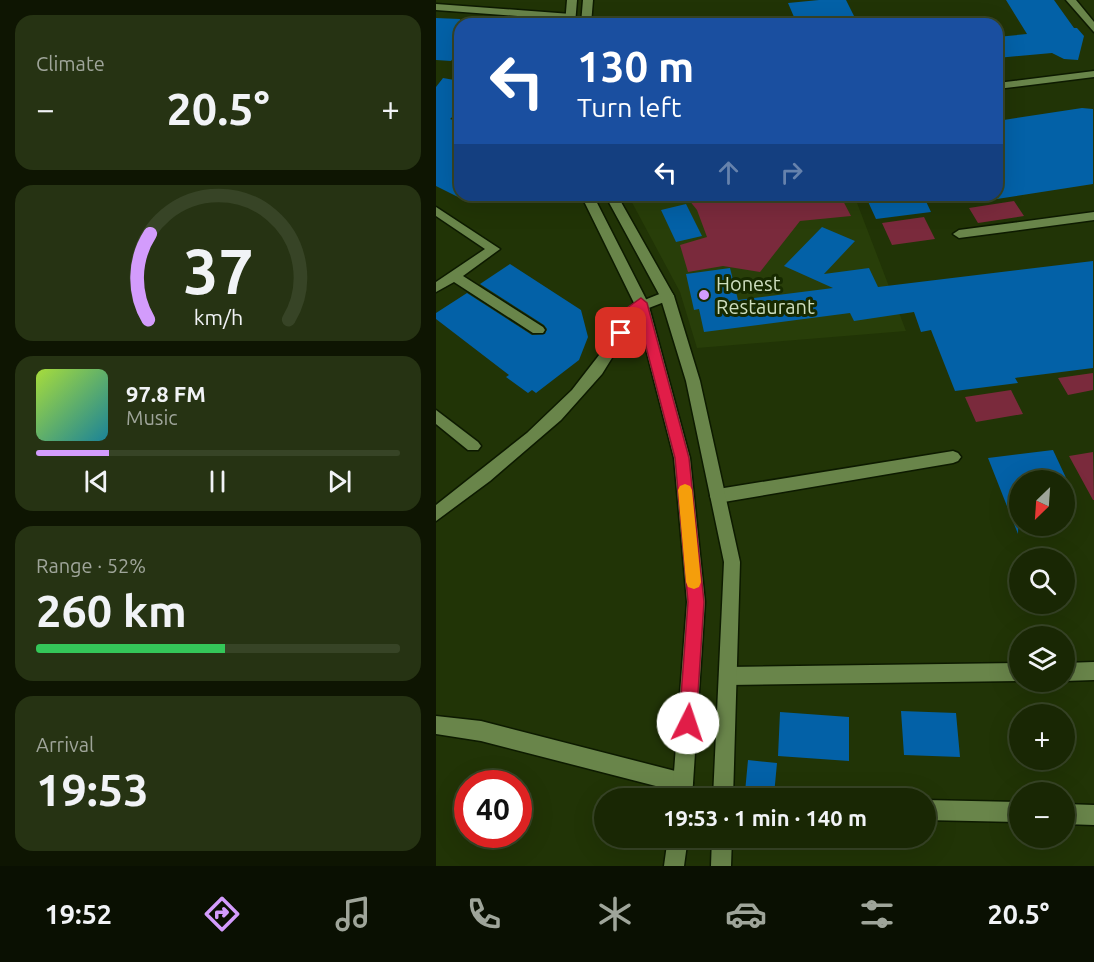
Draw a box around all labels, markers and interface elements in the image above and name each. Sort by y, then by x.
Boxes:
icon: left [478,42,556,120]
text: 130 m [577,43,694,90]
text: Climate [36,52,105,75]
text: 20.5° [166,83,270,134]
text: − [36,90,55,127]
text: + [381,90,400,127]
text: Turn left [577,92,681,122]
icon: left [649,156,682,189]
icon: ahead [712,156,745,189]
icon: right [775,156,808,189]
text: 37 [183,236,253,306]
place label: Honest Restaurant [716,272,815,318]
marker: Honest Restaurant [697,288,711,302]
text: km/h [193,305,243,329]
pin [595,307,646,358]
icon: arrive [604,316,637,349]
text: 97.8 FM [126,381,206,406]
text: Music [126,406,178,429]
icon: previous [80,465,113,498]
icon: pause [201,465,234,498]
icon: next [323,465,356,498]
north arrow [1009,470,1075,536]
map controls [1009,470,1075,848]
button: search [1009,548,1075,614]
text: Range · 52% [36,554,146,577]
text: 260 km [36,585,187,636]
button: layers [1009,626,1075,692]
position arrow [656,691,720,755]
button: + [1009,704,1075,770]
text: Arrival [36,733,94,756]
text: 19:53 [36,764,149,815]
speed limit sign: 40 [454,770,532,848]
button: − [1009,782,1075,848]
text: 19:53 · 1 min · 140 m [663,805,867,830]
icon: directions [201,893,243,935]
icon: music [332,893,374,935]
icon: phone [463,893,505,935]
icon: climate [594,893,636,935]
icon: car [725,893,767,935]
icon: filters [856,893,898,935]
text: 19:52 [45,899,112,929]
text: 20.5° [988,899,1049,929]

